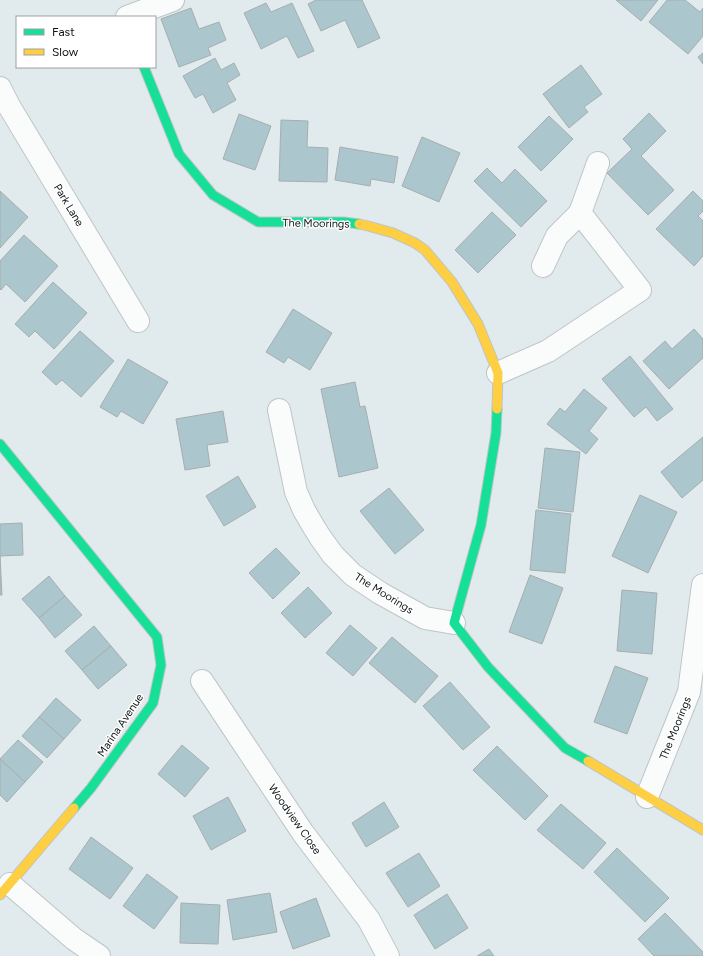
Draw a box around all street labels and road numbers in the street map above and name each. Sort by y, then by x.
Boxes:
street label: Park Lane [51,182,86,229]
street label: The Moorings [282,216,350,231]
street label: The Moorings [352,570,416,617]
street label: Marina Avenue [95,691,146,759]
street label: The Moorings [657,695,694,762]
street label: Woodview Close [266,782,324,857]

